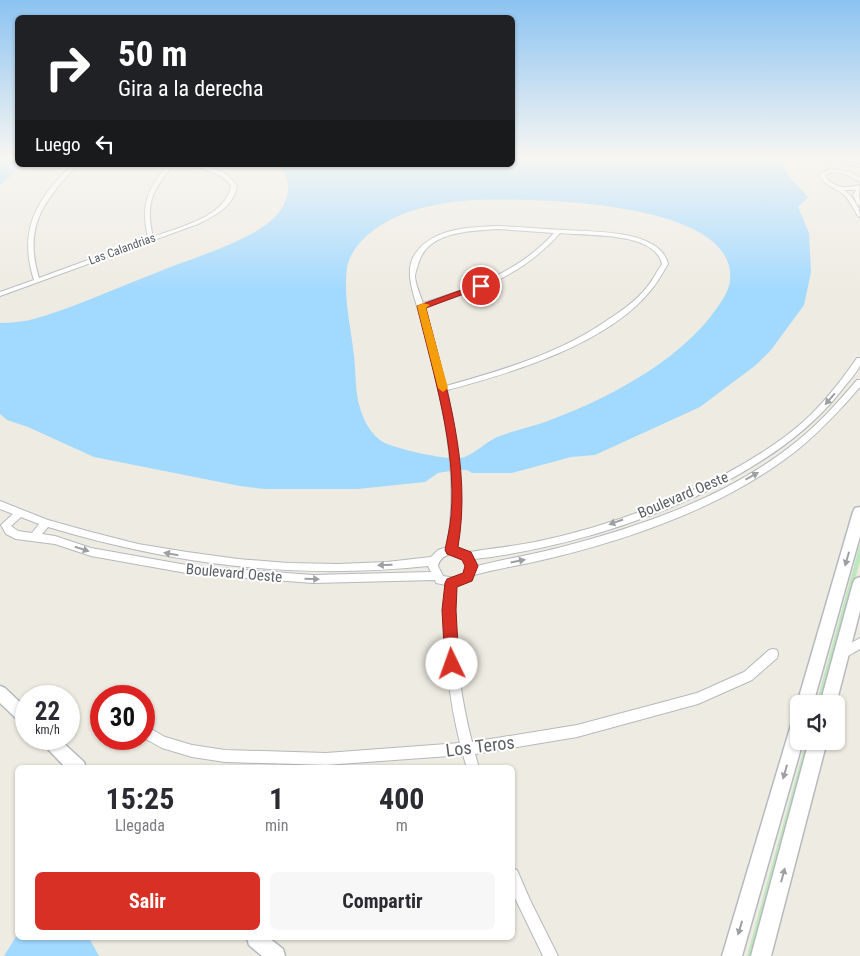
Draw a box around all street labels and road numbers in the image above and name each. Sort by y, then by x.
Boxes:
street label: Las Calandrias [87,230,157,268]
street label: Boulevard Oeste [635,468,731,522]
street label: Boulevard Oeste [185,560,283,586]
street label: Los Teros [444,731,516,761]

